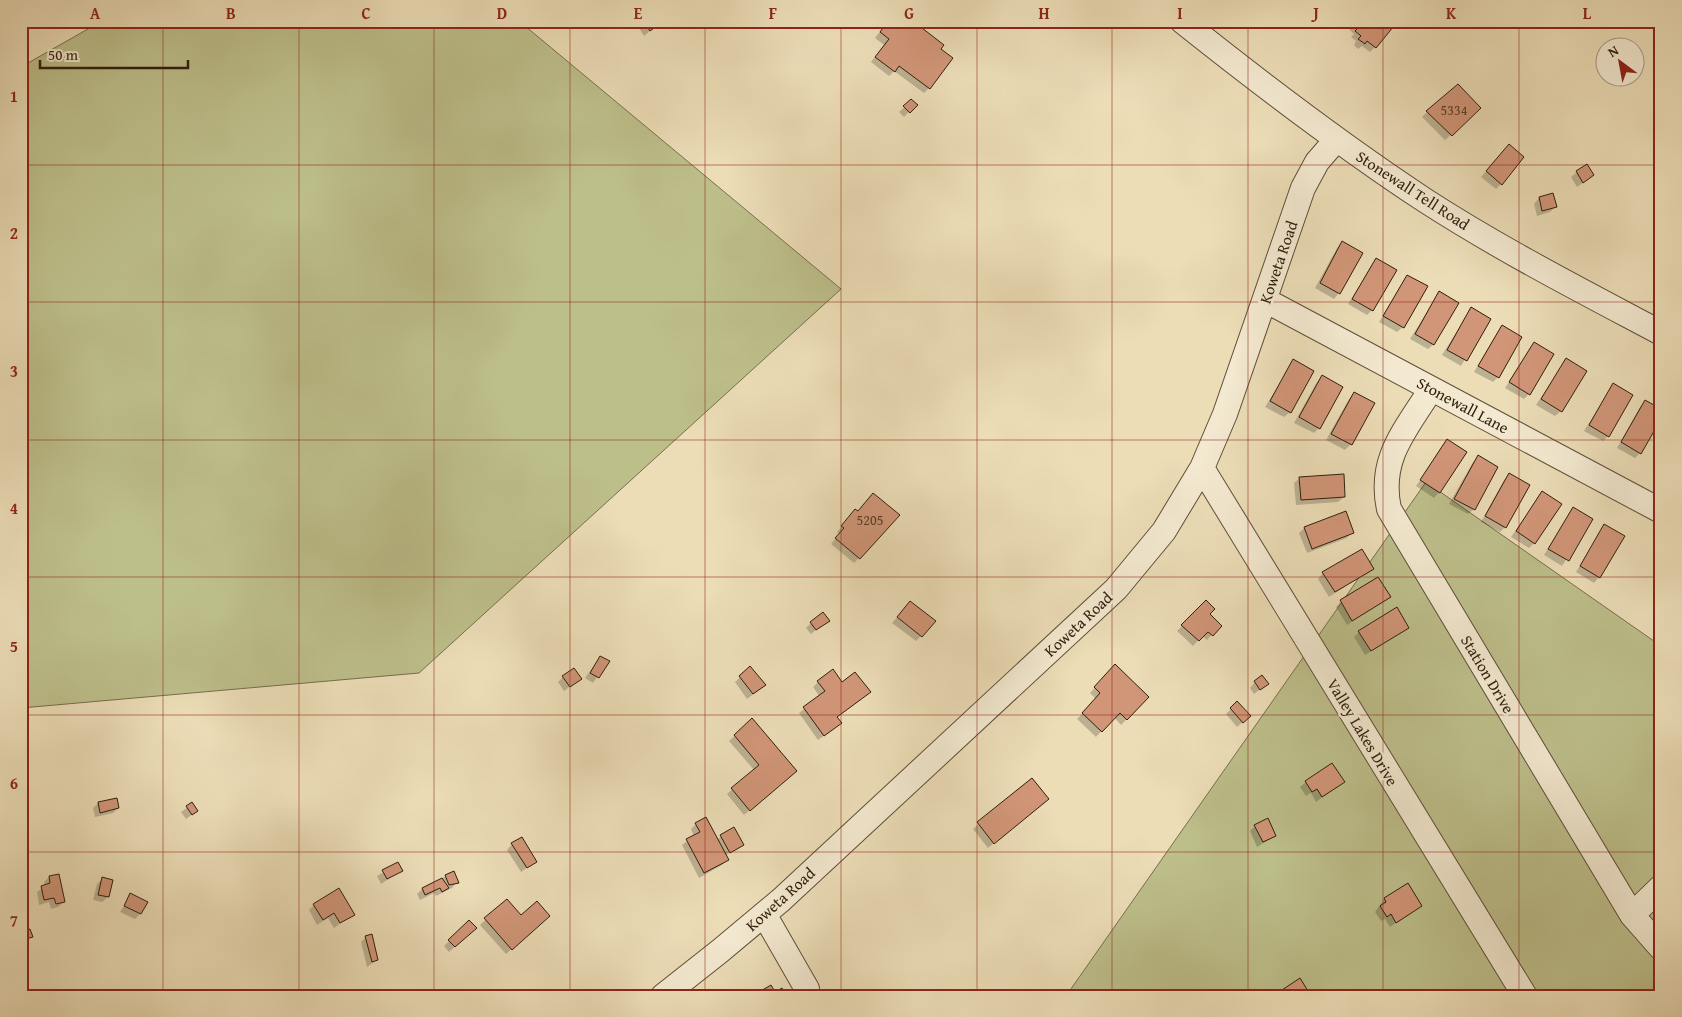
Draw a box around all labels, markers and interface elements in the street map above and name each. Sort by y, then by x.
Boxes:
text: A [90,1,101,25]
text: B [226,1,236,25]
text: C [361,1,371,25]
text: D [497,1,507,25]
text: E [634,1,643,25]
text: F [769,1,777,25]
text: G [904,1,914,25]
text: H [1038,1,1050,25]
text: I [1177,1,1183,25]
text: J [1310,1,1319,25]
text: K [1446,1,1457,25]
text: L [1583,1,1592,25]
scale bar [40,38,188,70]
north arrow [1594,38,1644,88]
text: N [1604,40,1623,62]
text: 50 m [48,44,79,65]
text: 1 [10,84,18,108]
house number: 5334 [1441,100,1468,120]
street label: Stonewall Tell Road [1351,144,1475,236]
street label: Koweta Road [1253,217,1304,307]
text: 2 [10,221,18,245]
text: 3 [10,359,18,383]
street label: Stonewall Lane [1413,371,1513,439]
text: 4 [10,496,18,520]
house number: 5205 [857,510,883,530]
street label: Koweta Road [1038,586,1118,662]
street label: Station Drive [1455,630,1521,718]
text: 5 [10,634,18,658]
street label: Valley Lakes Drive [1321,674,1405,790]
text: 6 [10,771,18,795]
street label: Koweta Road [740,861,820,937]
text: 7 [10,908,18,932]

